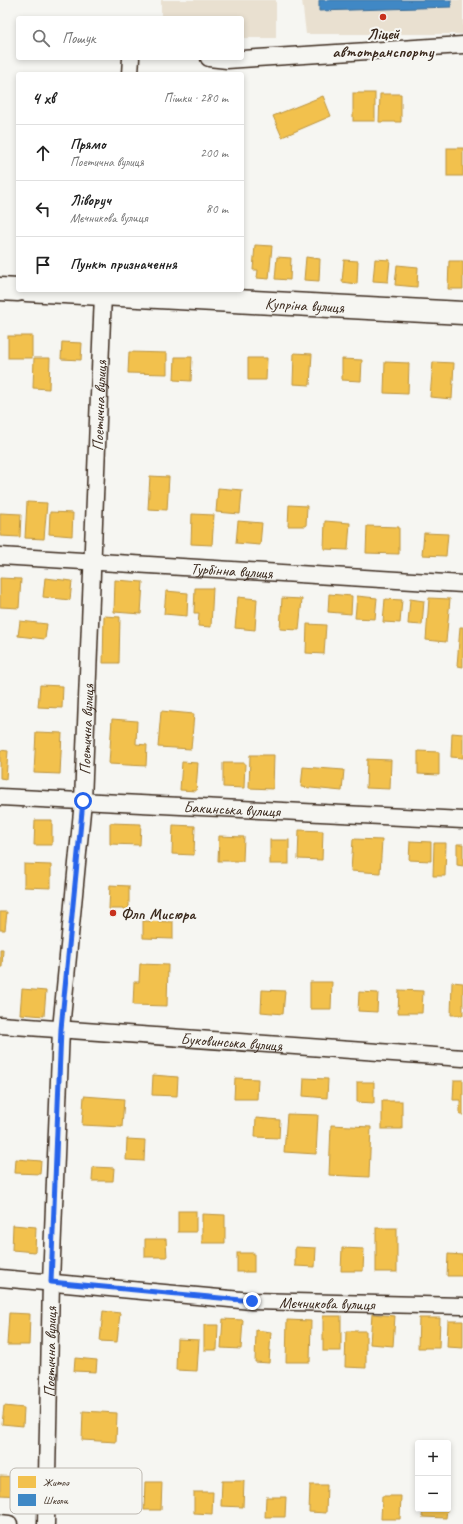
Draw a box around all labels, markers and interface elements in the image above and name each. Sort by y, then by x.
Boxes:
marker: Ліцей автотранспорту [378,12,388,22]
search box [16,16,244,60]
place label: Ліцей автотранспорту [332,24,435,62]
icon: search [30,27,52,49]
text: Пошук [62,29,95,48]
text: 4 хв [32,88,55,109]
text: Пішки · 280 m [164,90,228,106]
text: Прямо [70,135,106,154]
icon: ahead [32,142,54,164]
text: 200 m [200,145,228,161]
text: Поетична вулиця [70,154,144,170]
text: Ліворуч [70,191,111,210]
icon: left [32,198,54,220]
text: 80 m [206,201,228,217]
text: Мєчникова вулиця [70,210,148,226]
icon: arrive [32,254,54,276]
text: Пункт призначення [70,255,177,274]
street label: Купріна вулиця [265,294,346,318]
street label: Поетична вулиця [88,359,111,451]
street label: Турбінна вулиця [190,559,274,584]
street label: Поетична вулиця [75,682,99,775]
route start [74,792,92,810]
street label: Бакинська вулиця [183,797,282,822]
place label: Флп Мисюра [121,904,197,924]
marker: Флп Мисюра [108,908,118,918]
street label: Буковинська вулиця [180,1029,284,1056]
route end [243,1292,261,1310]
street label: Мєчникова вулиця [279,1293,376,1315]
street label: Поетична вулиця [40,1305,62,1398]
map controls [415,1440,451,1512]
button: + [415,1440,451,1476]
legend [10,1468,142,1514]
text: Житло [43,1475,70,1489]
button: − [415,1476,451,1512]
text: Школи [43,1493,69,1507]

